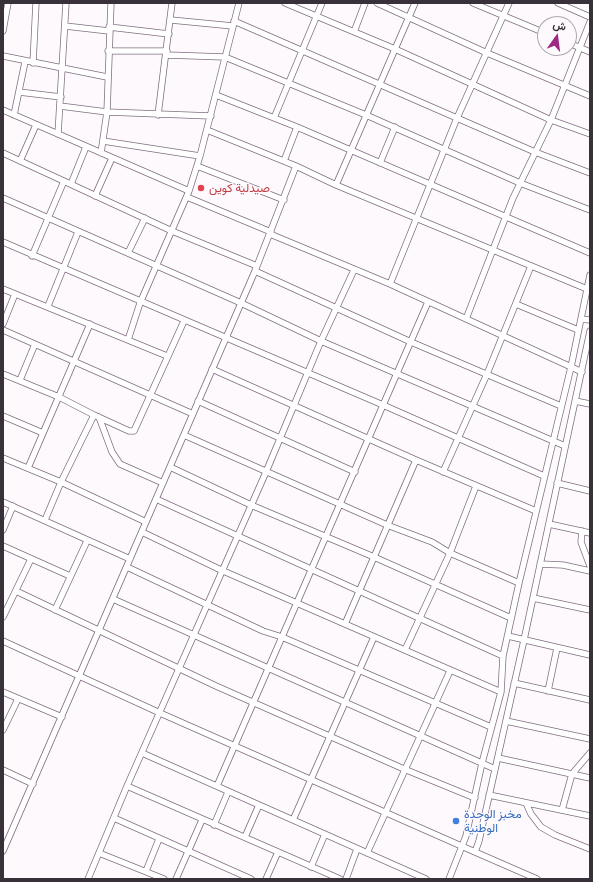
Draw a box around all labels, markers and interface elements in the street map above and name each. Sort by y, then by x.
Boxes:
north arrow [537,16,577,56]
text: ش [552,17,568,33]
place label: صيدلية كوين [209,181,270,195]
marker: صيدلية كوين [196,183,206,193]
place label: مخبز الوحدة الوطنية [464,807,522,835]
marker: مخبز الوحدة الوطنية [451,816,461,826]

